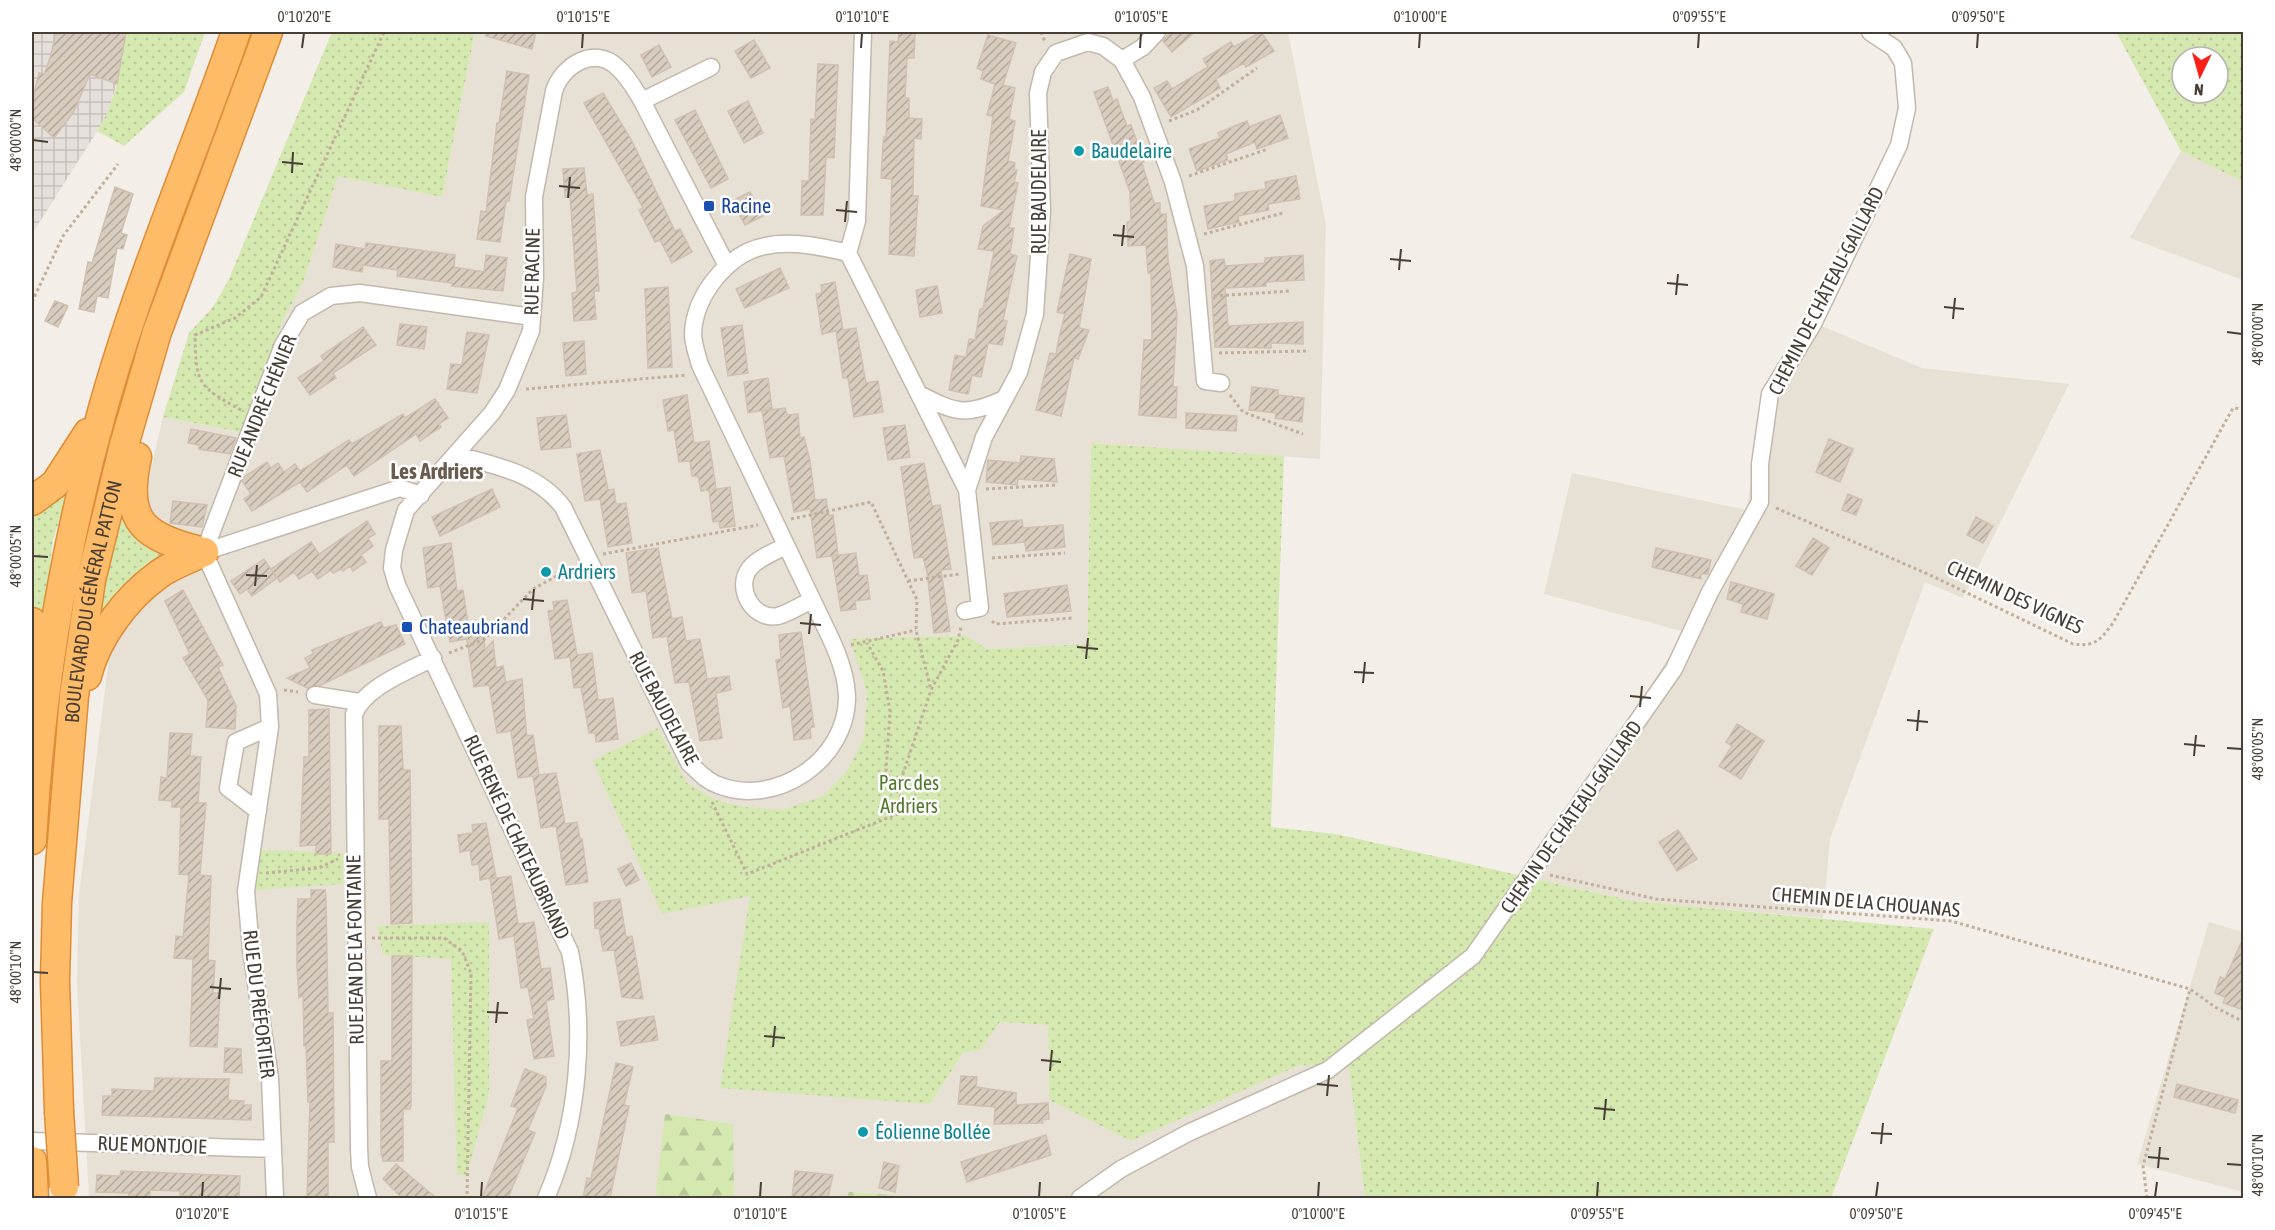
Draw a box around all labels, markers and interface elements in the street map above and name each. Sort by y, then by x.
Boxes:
text: 0°10'20"E [277,8,331,25]
text: 0°10'15"E [556,8,610,25]
text: 0°10'10"E [835,8,889,25]
text: 0°10'05"E [1114,8,1168,25]
text: 0°10'00"E [1393,8,1447,25]
text: 0°09'55"E [1672,8,1726,25]
text: 0°09'50"E [1951,8,2005,25]
north arrow [2170,45,2230,105]
text: N [2193,81,2204,99]
text: 48°00'00"N [7,109,24,171]
street label: RUE BAUDELAIRE [1027,129,1050,255]
place label: Baudelaire [1091,139,1172,162]
marker: Baudelaire [1072,144,1086,158]
street label: CHEMIN DE CHÂTEAU-GAILLARD [1763,183,1888,399]
place label: Racine [721,194,771,217]
marker: Racine [702,199,716,213]
street label: RUE RACINE [519,228,544,316]
text: 48°00'00"N [2249,303,2266,365]
street label: RUE ANDRÉ CHÉNIER [222,331,301,480]
district label: Les Ardriers [391,458,484,484]
street label: BOULEVARD DU GÉNÉRAL PATTON [60,478,126,724]
text: 48°00'05"N [7,525,24,587]
street label: CHEMIN DES VIGNES [1944,555,2087,638]
place label: Ardriers [558,560,616,583]
marker: Ardriers [539,565,553,579]
place label: Chateaubriand [419,615,529,638]
marker: Chateaubriand [400,620,414,634]
street label: RUE BAUDELAIRE [625,647,704,769]
street label: CHEMIN DE CHÂTEAU-GAILLARD [1495,716,1646,918]
text: 48°00'05"N [2249,718,2266,780]
street label: RUE RENÉ DE CHATEAUBRIAND [460,731,575,943]
park label: Parc des Ardriers [879,771,939,817]
street label: RUE JEAN DE LA FONTAINE [341,854,368,1045]
street label: CHEMIN DE LA CHOUANAS [1771,882,1961,921]
street label: RUE DU PRÉFORTIER [239,928,280,1079]
text: 48°00'10"N [7,941,24,1003]
place label: Éolienne Bollée [875,1120,990,1143]
marker: Éolienne Bollée [856,1125,870,1139]
street label: RUE MONTJOIE [97,1131,207,1158]
text: 48°00'10"N [2249,1134,2266,1196]
text: 0°10'20"E [175,1205,229,1222]
text: 0°10'15"E [454,1205,508,1222]
text: 0°10'10"E [733,1205,787,1222]
text: 0°10'05"E [1012,1205,1066,1222]
text: 0°10'00"E [1291,1205,1345,1222]
text: 0°09'55"E [1570,1205,1624,1222]
text: 0°09'50"E [1849,1205,1903,1222]
text: 0°09'45"E [2128,1205,2182,1222]

